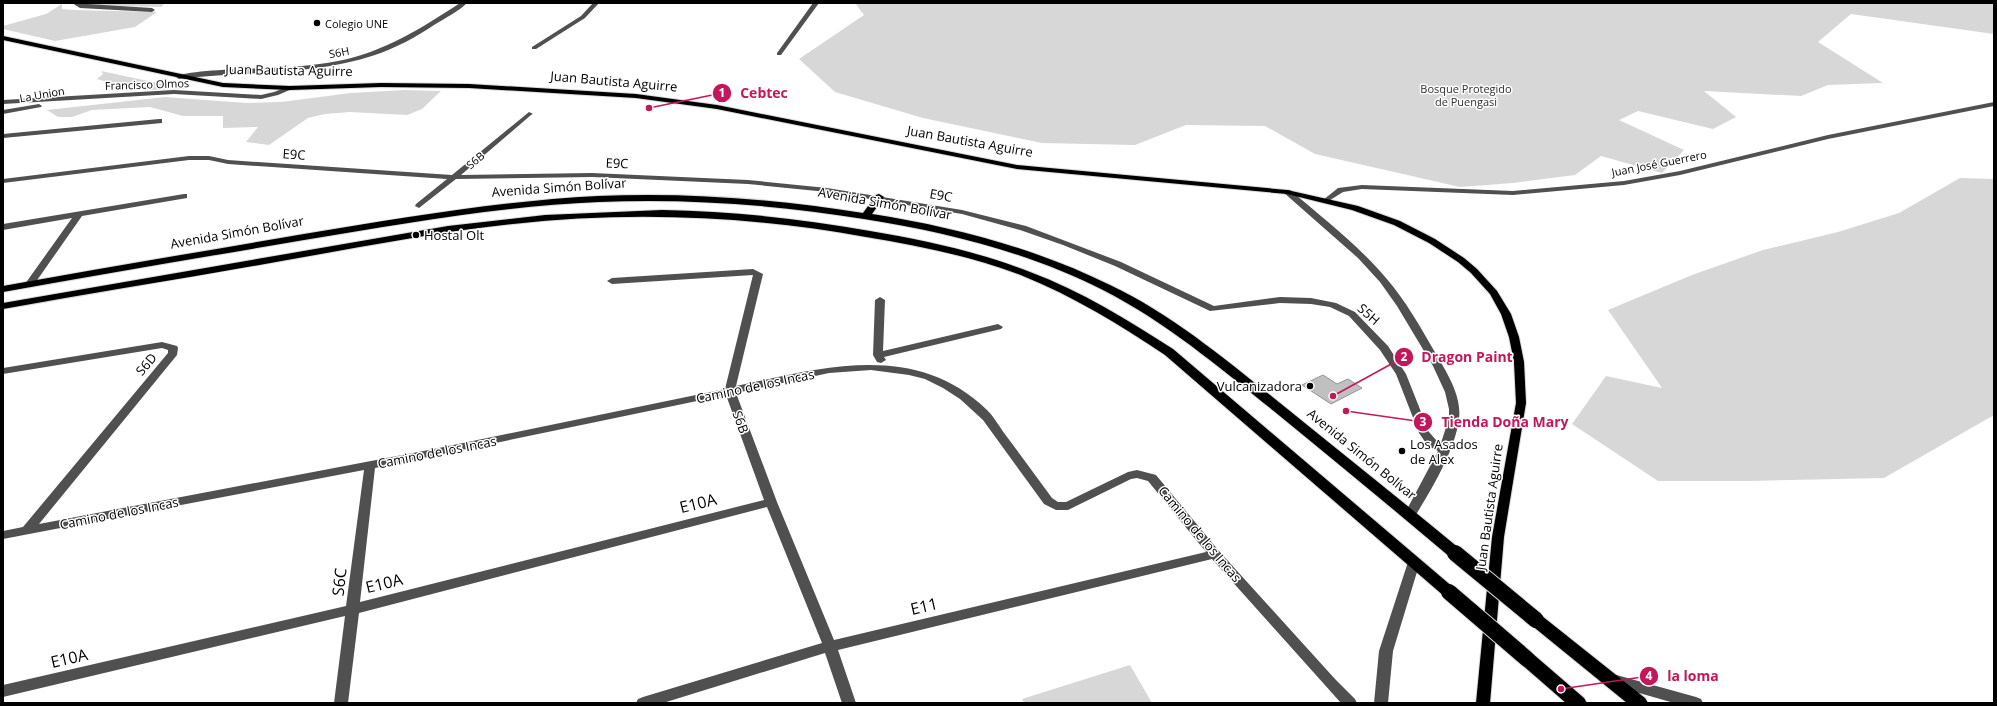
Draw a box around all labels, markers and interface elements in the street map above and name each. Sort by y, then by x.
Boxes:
place label: Colegio UNE [325,16,388,31]
marker: Colegio UNE [312,18,322,28]
street label: S6H [328,43,350,61]
street label: Juan Bautista Aguirre [223,60,353,80]
street label: Juan Bautista Aguirre [548,66,678,96]
street label: Francisco Olmos [105,75,189,93]
callout: Cebtec [712,80,795,106]
park label: Bosque Protegido de Puengasi [1420,81,1512,109]
street label: La Union [18,83,66,105]
text: Cebtec [740,83,788,102]
text: 1 [719,84,725,101]
street label: Juan Bautista Aguirre [904,121,1034,161]
street label: E9C [282,144,306,164]
street label: Juan José Guerrero [1609,146,1708,180]
street label: S6B [463,148,487,172]
street label: E9C [605,154,629,172]
street label: Avenida Simón Bolívar [491,173,628,201]
street label: Avenida Simón Bolívar [817,182,954,224]
street label: E9C [928,184,954,206]
street label: Avenida Simón Bolívar [169,211,306,253]
place label: Hostal Olt [424,226,485,244]
marker: Hostal Olt [411,230,421,240]
street label: S5H [1354,299,1384,329]
callout: Dragon Paint [1394,344,1521,370]
text: Dragon Paint [1421,347,1513,366]
text: 2 [1401,348,1408,365]
street label: S6D [131,349,161,379]
street label: Camino de los Incas [694,365,816,407]
place label: Vulcanizadora [1217,377,1302,395]
marker: Vulcanizadora [1305,381,1315,391]
street label: Avenida Simón Bolívar [1304,404,1421,504]
street label: S6B [729,408,753,436]
callout: Tienda Doña Mary [1413,409,1576,435]
text: Tienda Doña Mary [1441,412,1569,431]
text: 3 [1420,413,1427,430]
street label: Camino de los Incas [376,432,498,472]
place label: Los Asados de Alex [1410,435,1478,468]
street label: Juan Bautista Aguirre [1471,443,1507,573]
marker: Los Asados de Alex [1397,446,1407,456]
street label: Camino de los Incas [1154,482,1246,586]
street label: E10A [677,488,720,518]
street label: Camino de los Incas [58,493,180,533]
street label: S6C [327,567,351,597]
street label: E10A [363,568,406,598]
street label: E11 [908,592,940,620]
street label: E10A [48,643,91,673]
callout: la loma [1639,663,1727,689]
text: la loma [1667,666,1719,685]
text: 4 [1646,667,1653,684]

